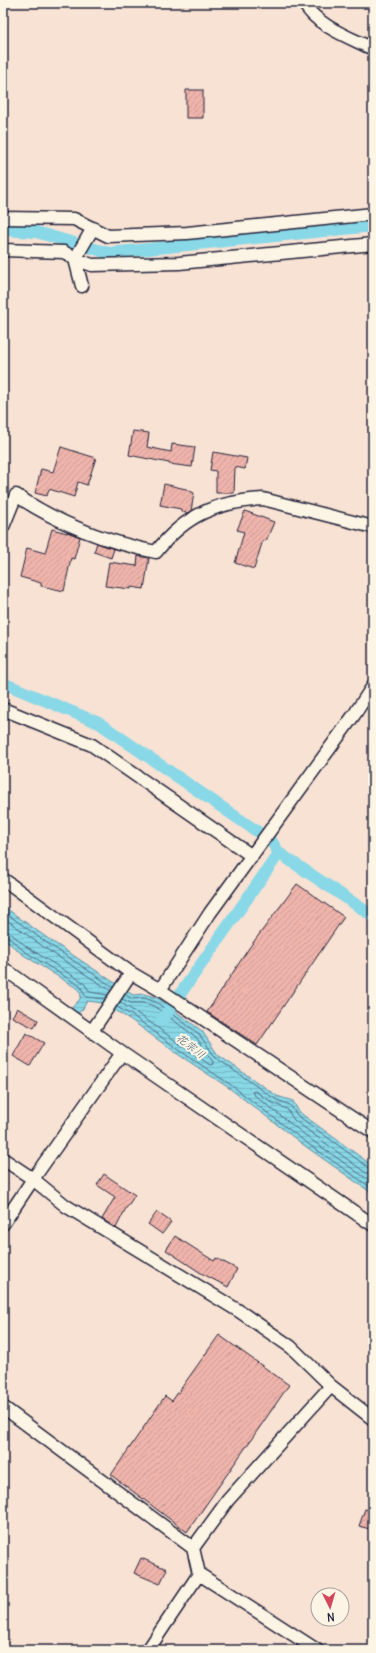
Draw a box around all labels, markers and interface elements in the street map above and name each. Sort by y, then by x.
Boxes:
water label: 花宗川 [174,1030,208,1062]
north arrow [310,1587,350,1627]
text: N [326,1610,335,1624]

